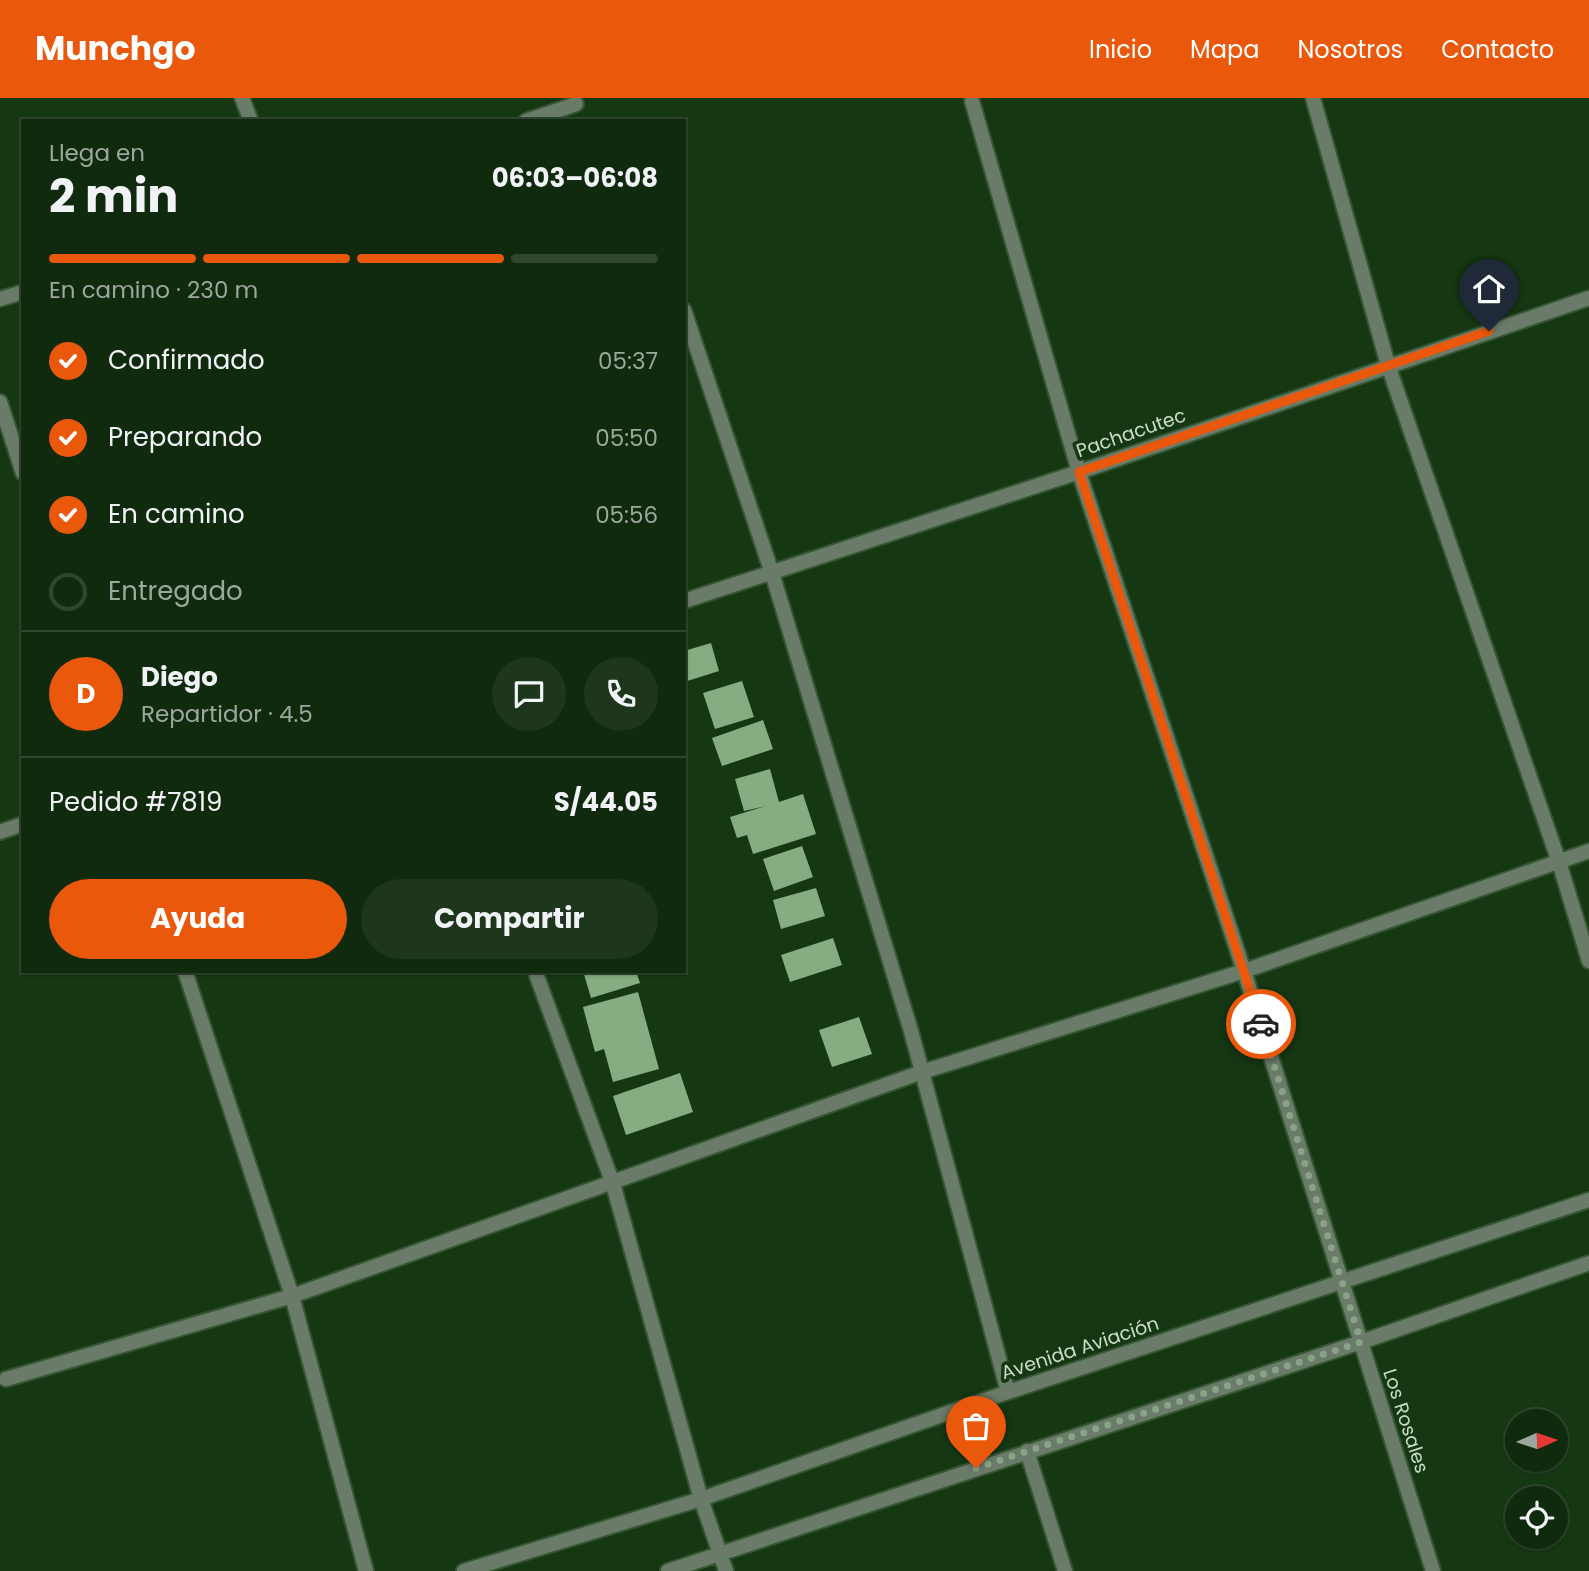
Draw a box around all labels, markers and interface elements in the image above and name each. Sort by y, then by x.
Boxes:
text: Munchgo [35,25,195,72]
text: Inicio [1089,33,1152,66]
text: Mapa [1190,33,1259,66]
text: Nosotros [1297,33,1403,66]
text: Contacto [1441,33,1554,66]
text: Llega en [49,137,145,169]
text: 06:03–06:08 [492,160,658,196]
text: 2 min [49,164,178,228]
pin [1459,259,1519,331]
icon: home [1470,270,1508,308]
text: En camino · 230 m [49,274,258,306]
icon: check [49,342,87,380]
text: Confirmado [108,342,265,378]
text: 05:37 [598,345,658,377]
street label: Pachacutec [1073,402,1189,464]
icon: check [49,419,87,457]
text: Preparando [108,419,262,455]
text: 05:50 [595,422,658,454]
icon: check [49,496,87,534]
text: En camino [108,496,245,532]
text: 05:56 [595,499,658,531]
text: Entregado [108,573,243,609]
button: chat [492,657,566,731]
button: phone [584,657,658,731]
text: Diego [141,659,218,695]
text: D [77,676,95,712]
text: Repartidor · 4.5 [141,698,313,730]
text: Pedido #7819 [49,784,222,820]
text: S/44.05 [554,784,658,820]
button: Ayuda [49,879,347,959]
button: Compartir [361,879,658,959]
courier [1226,989,1296,1059]
icon: car [1242,1005,1280,1043]
street label: Avenida Aviación [998,1310,1162,1386]
street label: Los Rosales [1376,1365,1436,1477]
pin [946,1396,1006,1468]
icon: bag [957,1407,995,1445]
north arrow [1505,1409,1568,1472]
map controls [1505,1409,1568,1549]
button: locate [1505,1486,1568,1549]

